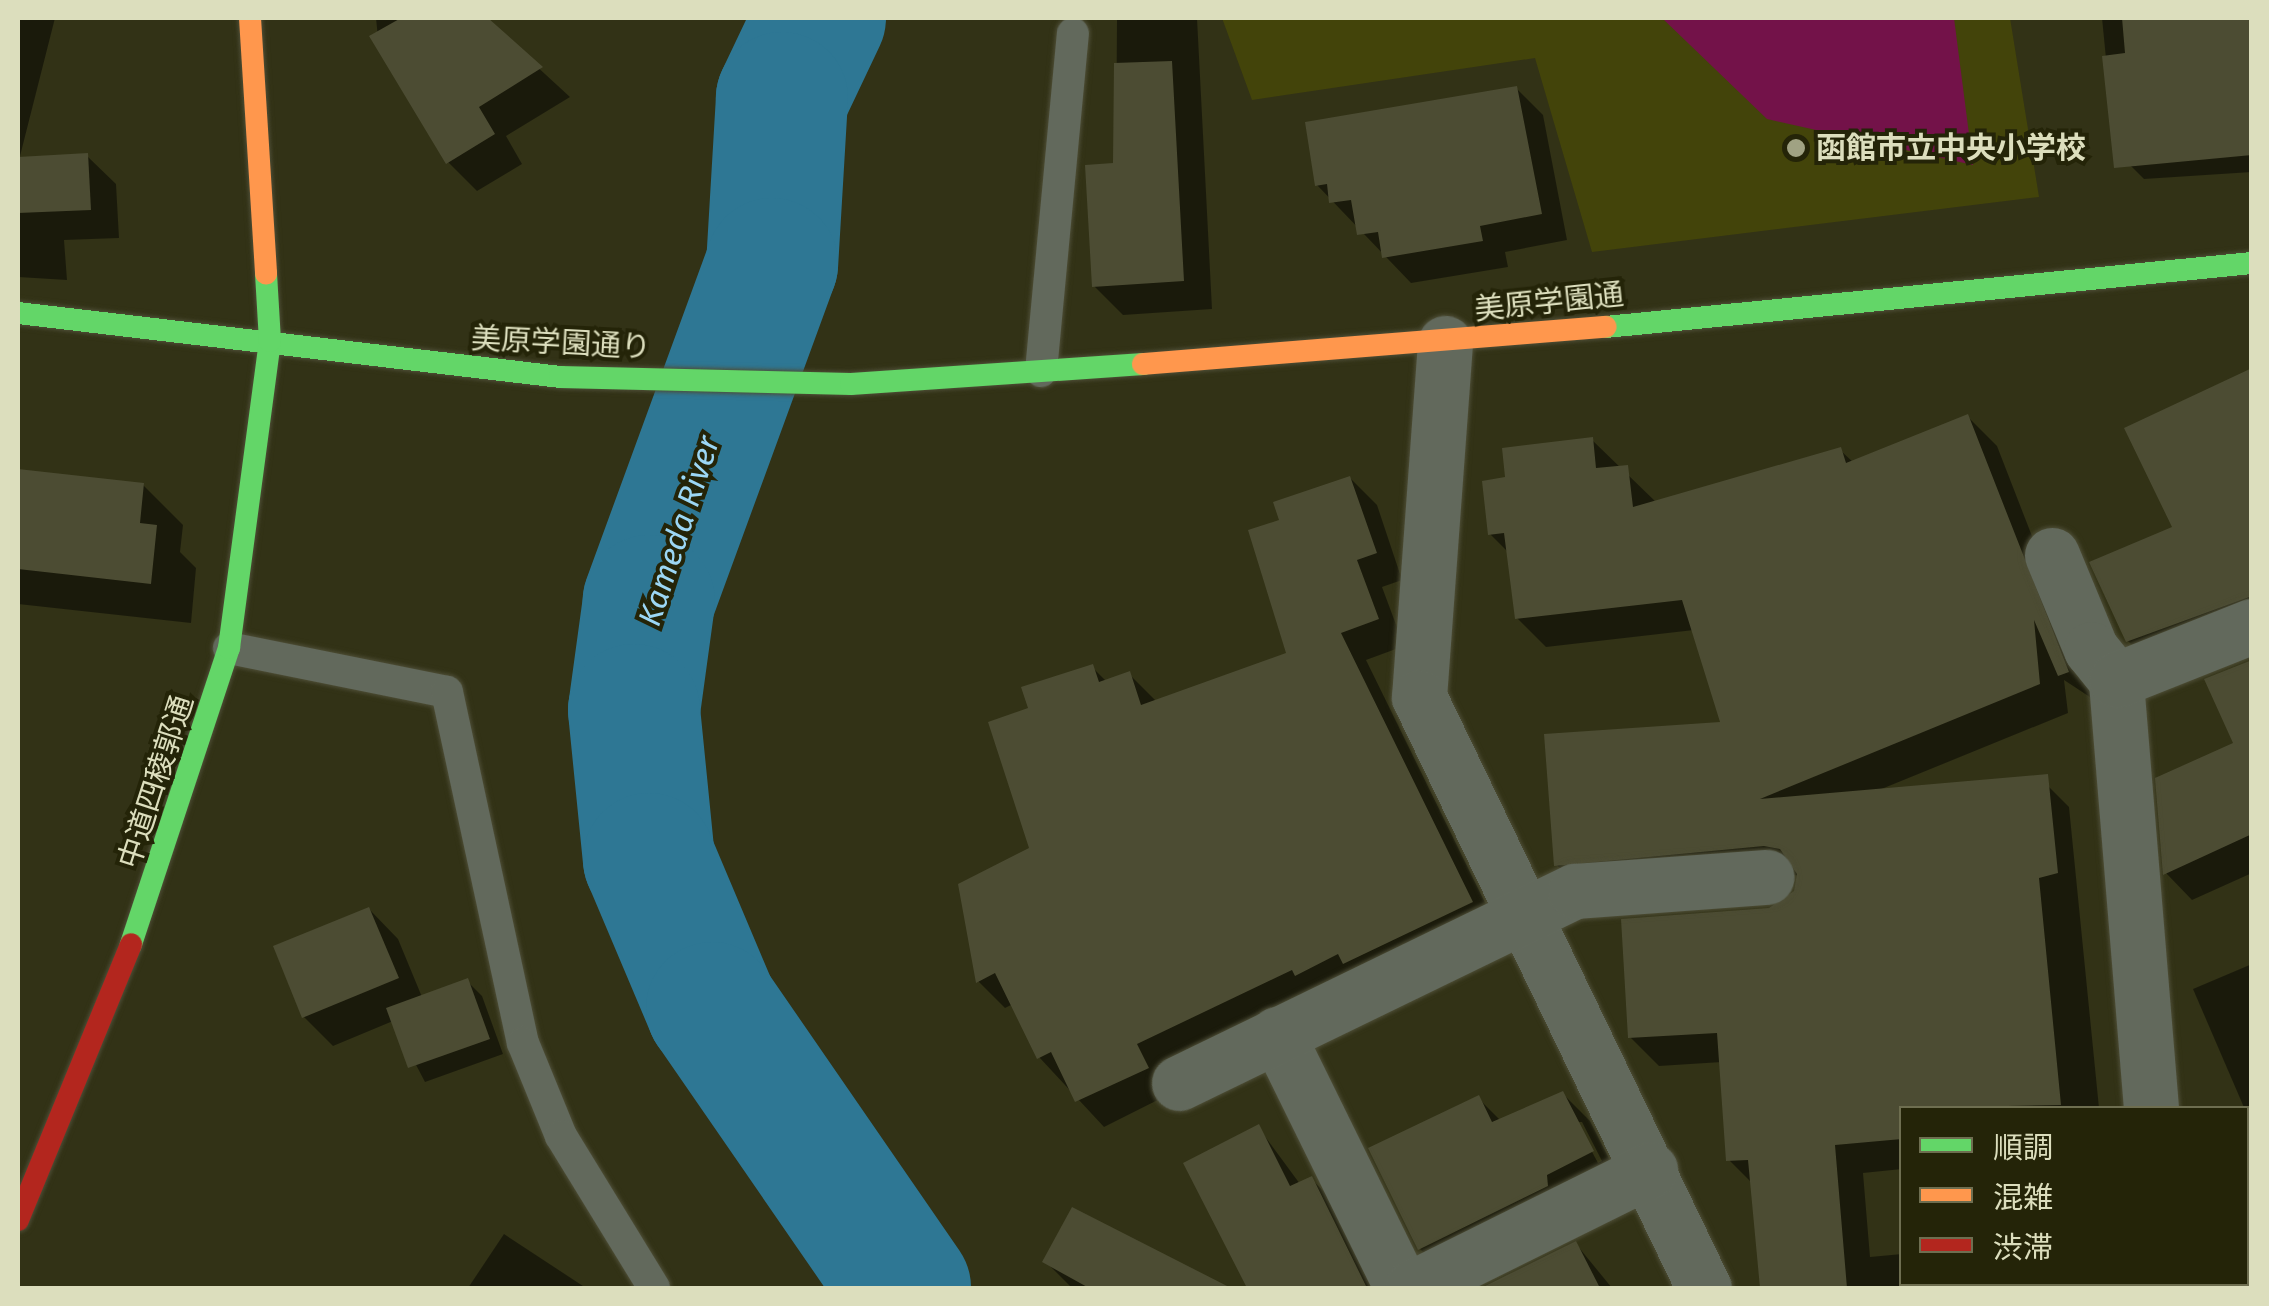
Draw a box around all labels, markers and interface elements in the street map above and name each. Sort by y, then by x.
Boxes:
place label: 函館市立中央小学校 [1816,130,2086,166]
marker: 函館市立中央小学校 [1785,137,1807,159]
street label: 美原学園通 [1473,276,1625,328]
street label: 美原学園通り [470,320,652,366]
water label: Kameda River [630,431,728,631]
street label: 中道四稜郭通 [111,691,201,873]
legend [1899,1106,2249,1286]
text: 順調 [1993,1130,2053,1166]
text: 混雑 [1993,1180,2053,1216]
text: 渋滞 [1993,1230,2053,1266]

